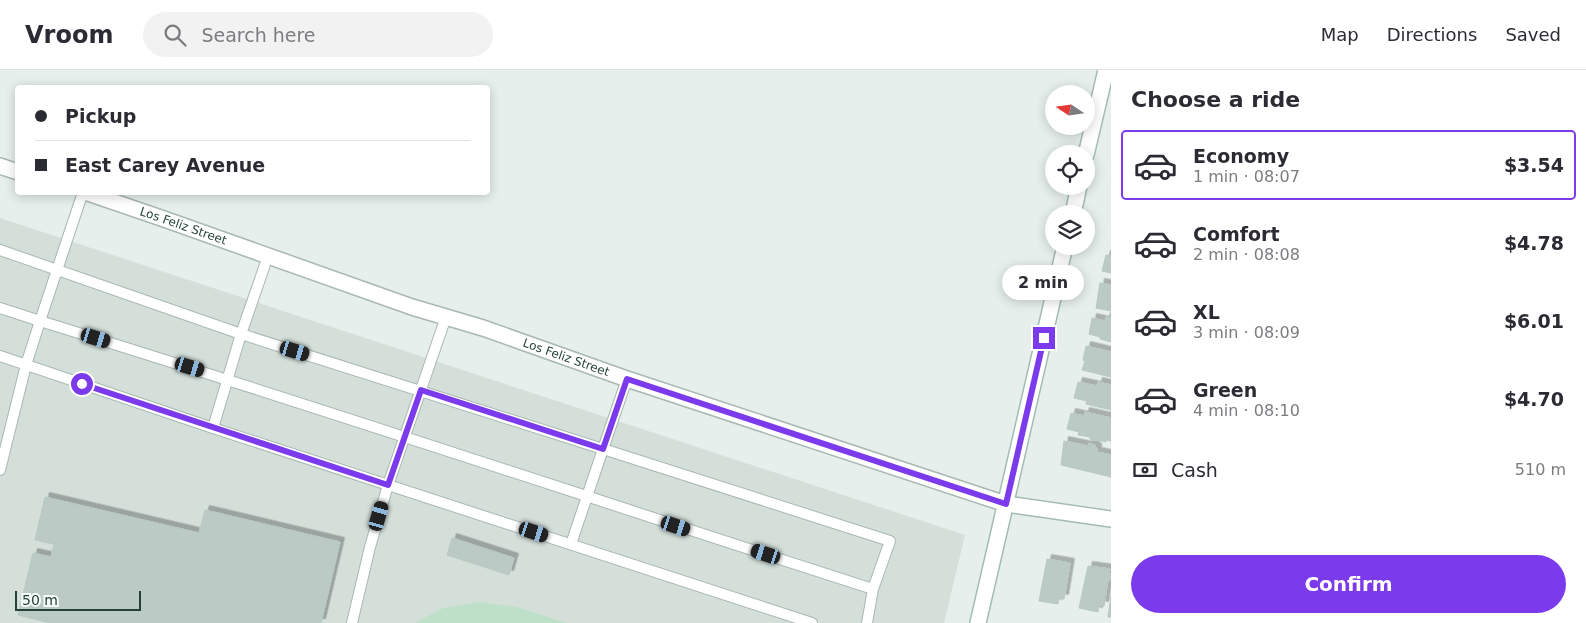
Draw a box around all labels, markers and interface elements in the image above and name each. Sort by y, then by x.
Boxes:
search box [143,12,493,57]
text: Vroom [25,21,113,49]
icon: search [161,21,189,49]
text: Search here [201,24,316,46]
text: Map [1321,24,1359,45]
text: Directions [1387,24,1477,45]
text: Saved [1505,24,1561,45]
north arrow [1045,85,1095,135]
map controls [1045,85,1095,255]
text: Choose a ride [1131,87,1300,112]
text: Pickup [65,105,136,127]
icon: car [1133,143,1178,188]
button: locate [1045,145,1095,195]
text: Economy [1193,145,1289,167]
text: East Carey Avenue [65,154,265,176]
text: $3.54 [1504,154,1564,176]
text: 1 min · 08:07 [1193,167,1300,186]
street label: Los Feliz Street [138,204,229,248]
button: layers [1045,205,1095,255]
icon: car [1133,221,1178,266]
text: Comfort [1193,223,1280,245]
text: $4.78 [1504,232,1564,254]
text: 2 min · 08:08 [1193,245,1300,264]
callout: 2 min [1003,266,1085,300]
text: 2 min [1018,273,1068,292]
icon: car [1133,299,1178,344]
text: XL [1193,301,1220,323]
text: $6.01 [1504,310,1564,332]
text: 3 min · 08:09 [1193,323,1300,342]
car [79,326,112,350]
route end [1033,327,1055,349]
street label: Los Feliz Street [521,336,612,379]
car [278,339,311,363]
car [173,355,206,379]
route start [71,373,93,395]
icon: car [1133,377,1178,422]
text: Green [1193,379,1257,401]
text: $4.70 [1504,388,1564,410]
text: 4 min · 08:10 [1193,401,1300,420]
icon: cash [1131,456,1159,484]
text: Cash [1171,459,1218,481]
text: 510 m [1515,460,1566,479]
car [367,500,390,532]
car [659,514,692,538]
car [517,520,550,544]
car [749,542,782,566]
button: Confirm [1131,555,1566,613]
scale bar [15,588,141,611]
text: 50 m [22,592,58,608]

